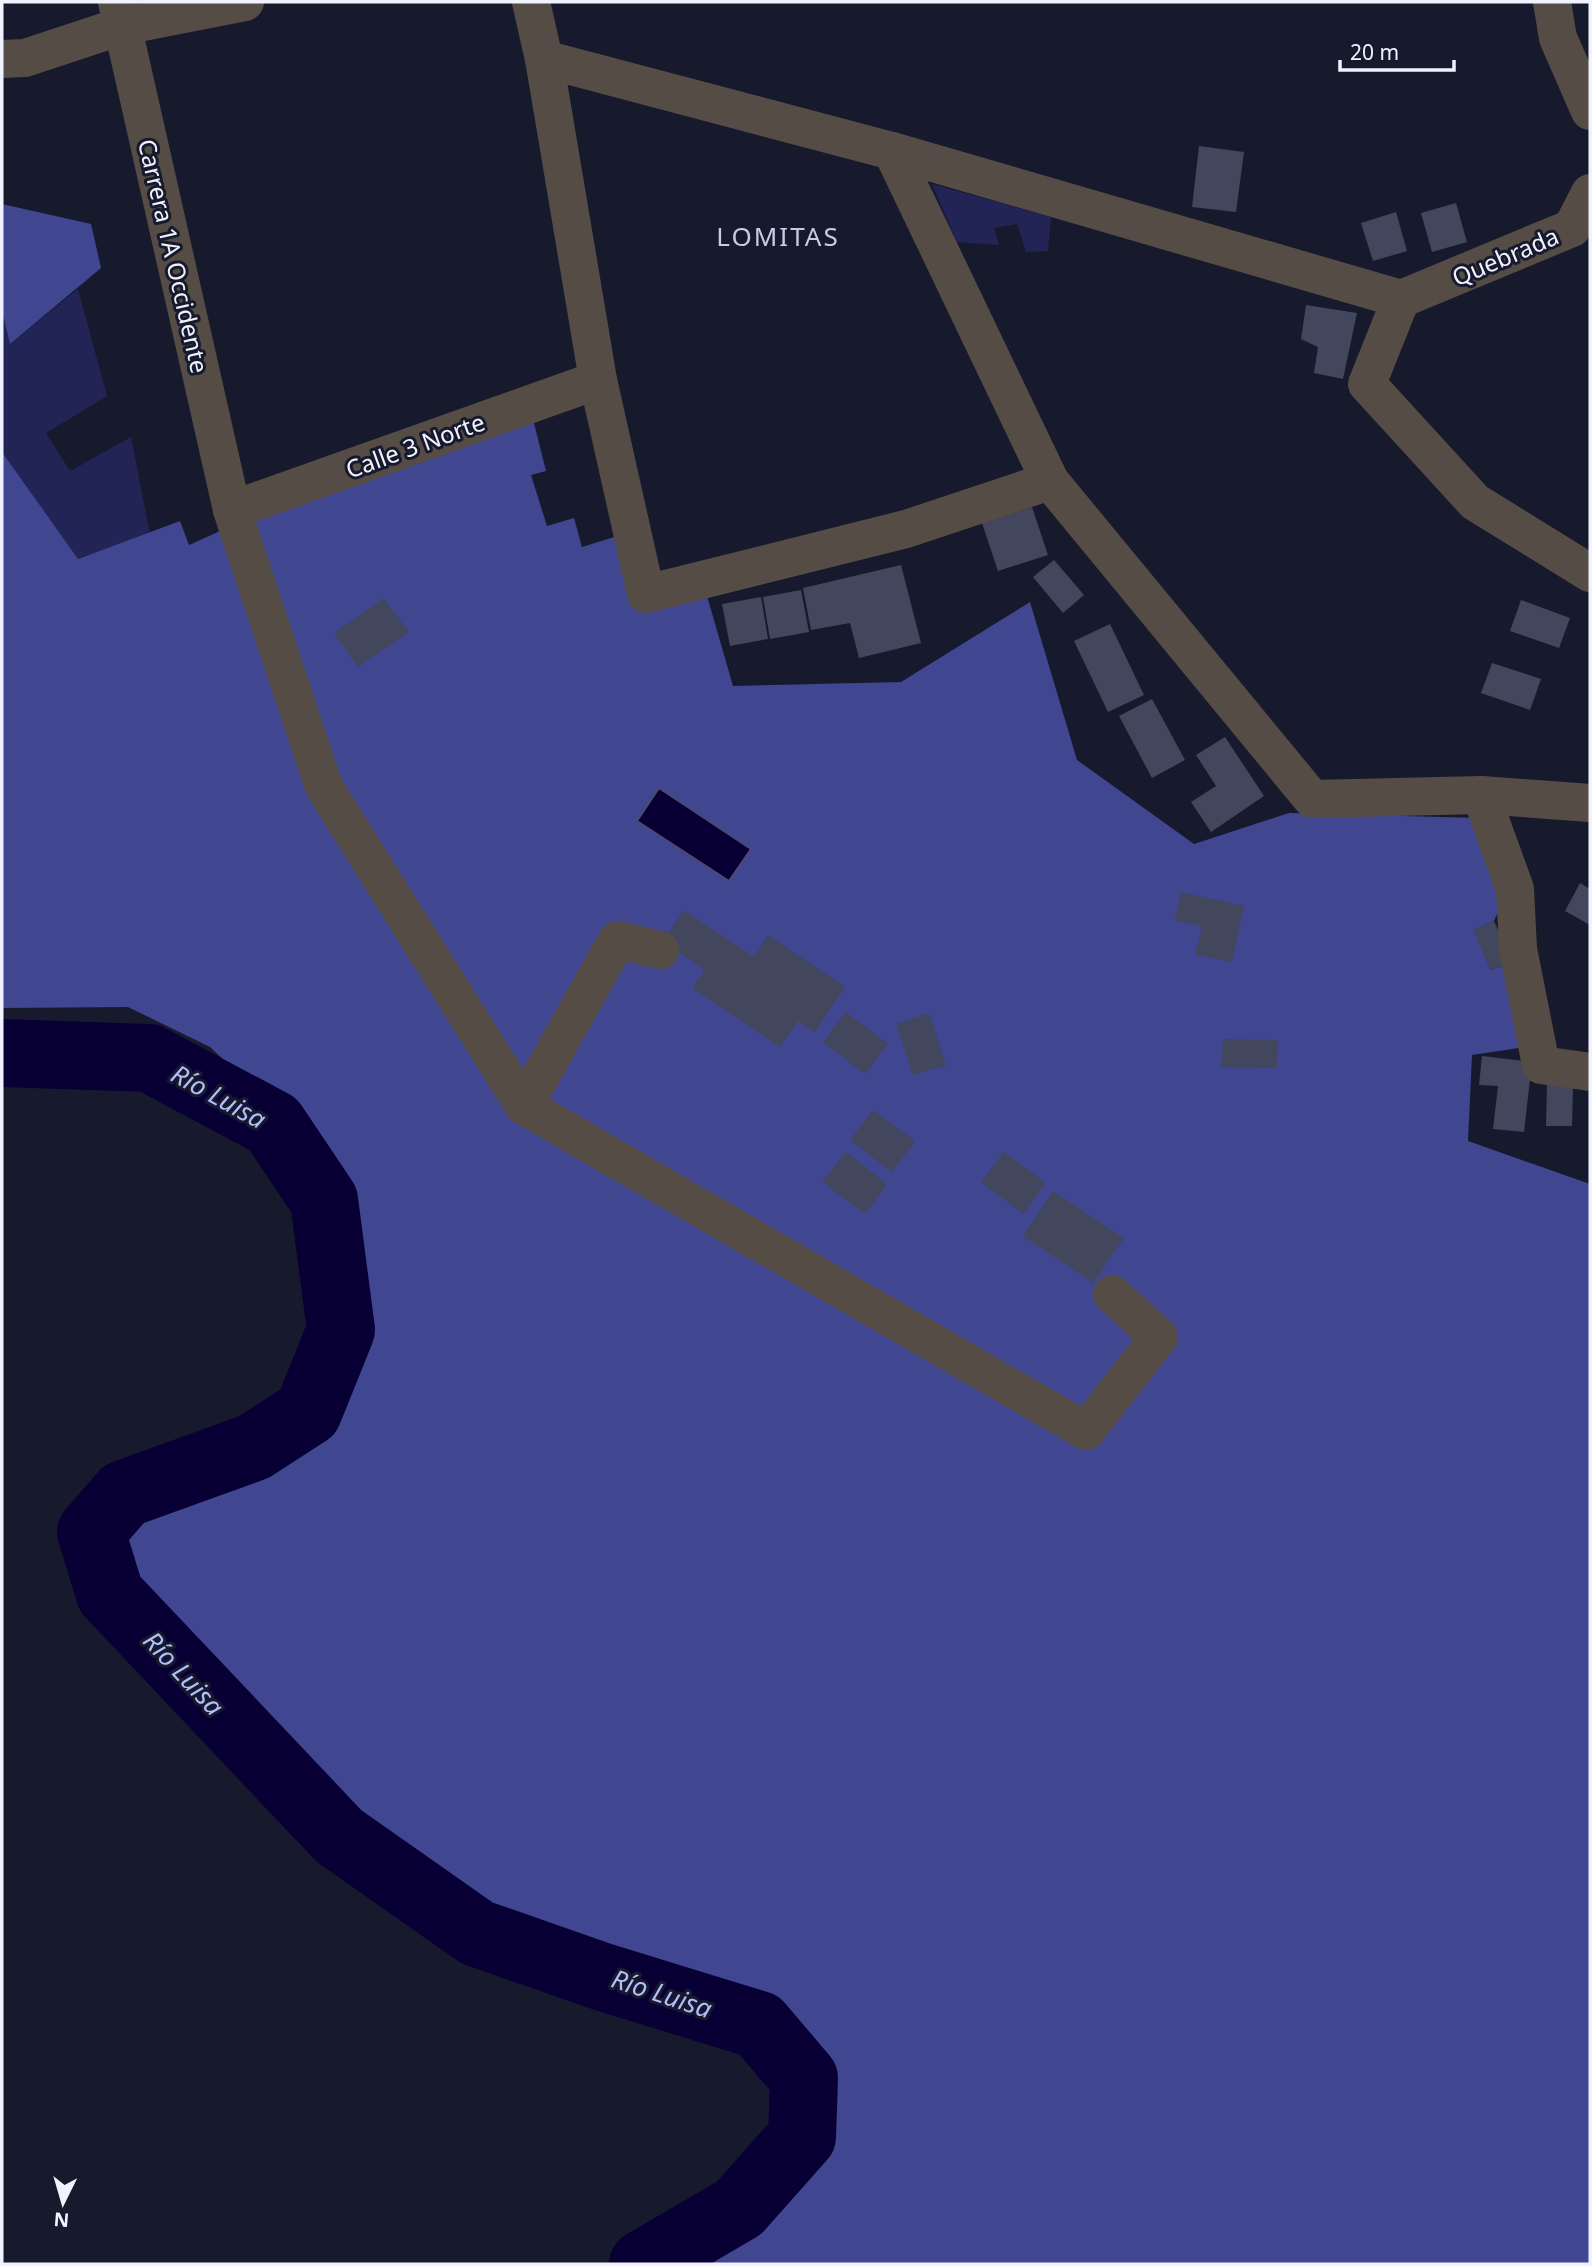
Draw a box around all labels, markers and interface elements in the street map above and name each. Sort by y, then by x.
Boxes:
scale bar [1340,28,1454,72]
text: 20 m [1350,38,1399,66]
street label: Carrera 1A Occidente [131,136,217,376]
district label: LOMITAS [716,218,840,254]
street label: Quebrada [1447,219,1563,293]
street label: Calle 3 Norte [341,405,489,485]
water label: Río Luisa [165,1055,273,1137]
water label: Río Luisa [136,1623,233,1723]
water label: Río Luisa [607,1960,717,2026]
north arrow [28,2168,98,2238]
text: N [53,2206,70,2234]

